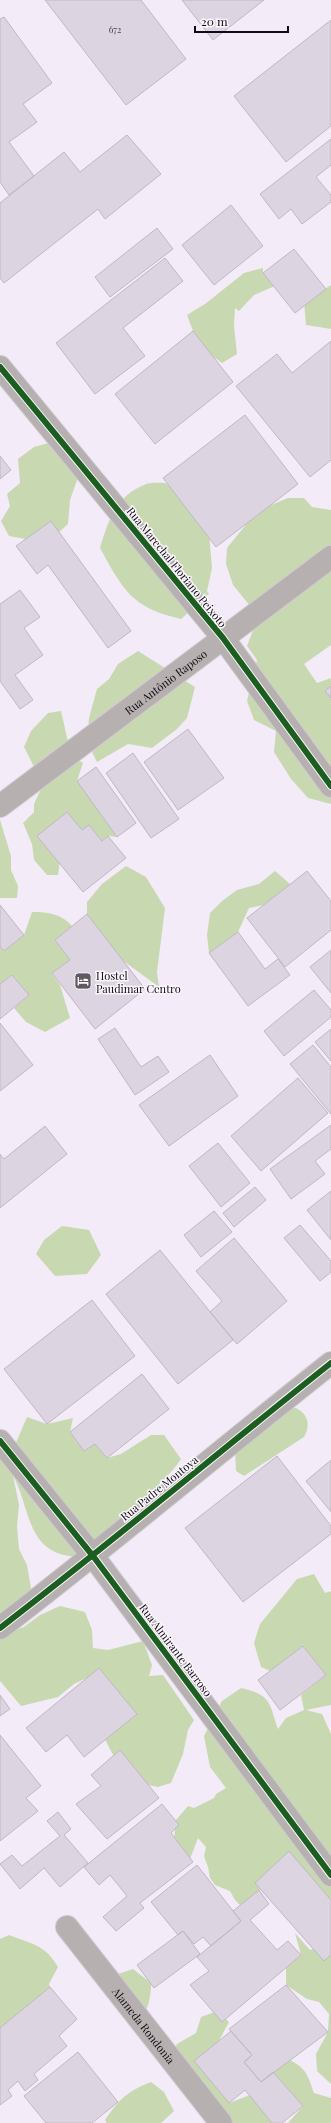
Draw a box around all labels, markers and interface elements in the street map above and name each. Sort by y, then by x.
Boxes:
scale bar [195,8,288,34]
text: 20 m [201,13,228,29]
house number: 672 [109,23,121,35]
street label: Rua Marechal Floriano Peixoto [124,504,230,630]
street label: Rua Antônio Raposo [121,646,210,717]
place label: Hostel Paudimar Centro [96,968,181,996]
hotel icon: Hostel Paudimar Centro [73,971,93,991]
street label: Rua Padre Montoya [117,1452,201,1524]
street label: Rua Almirante Barroso [136,1601,216,1699]
street label: Alameda Rondonia [109,1983,179,2067]

